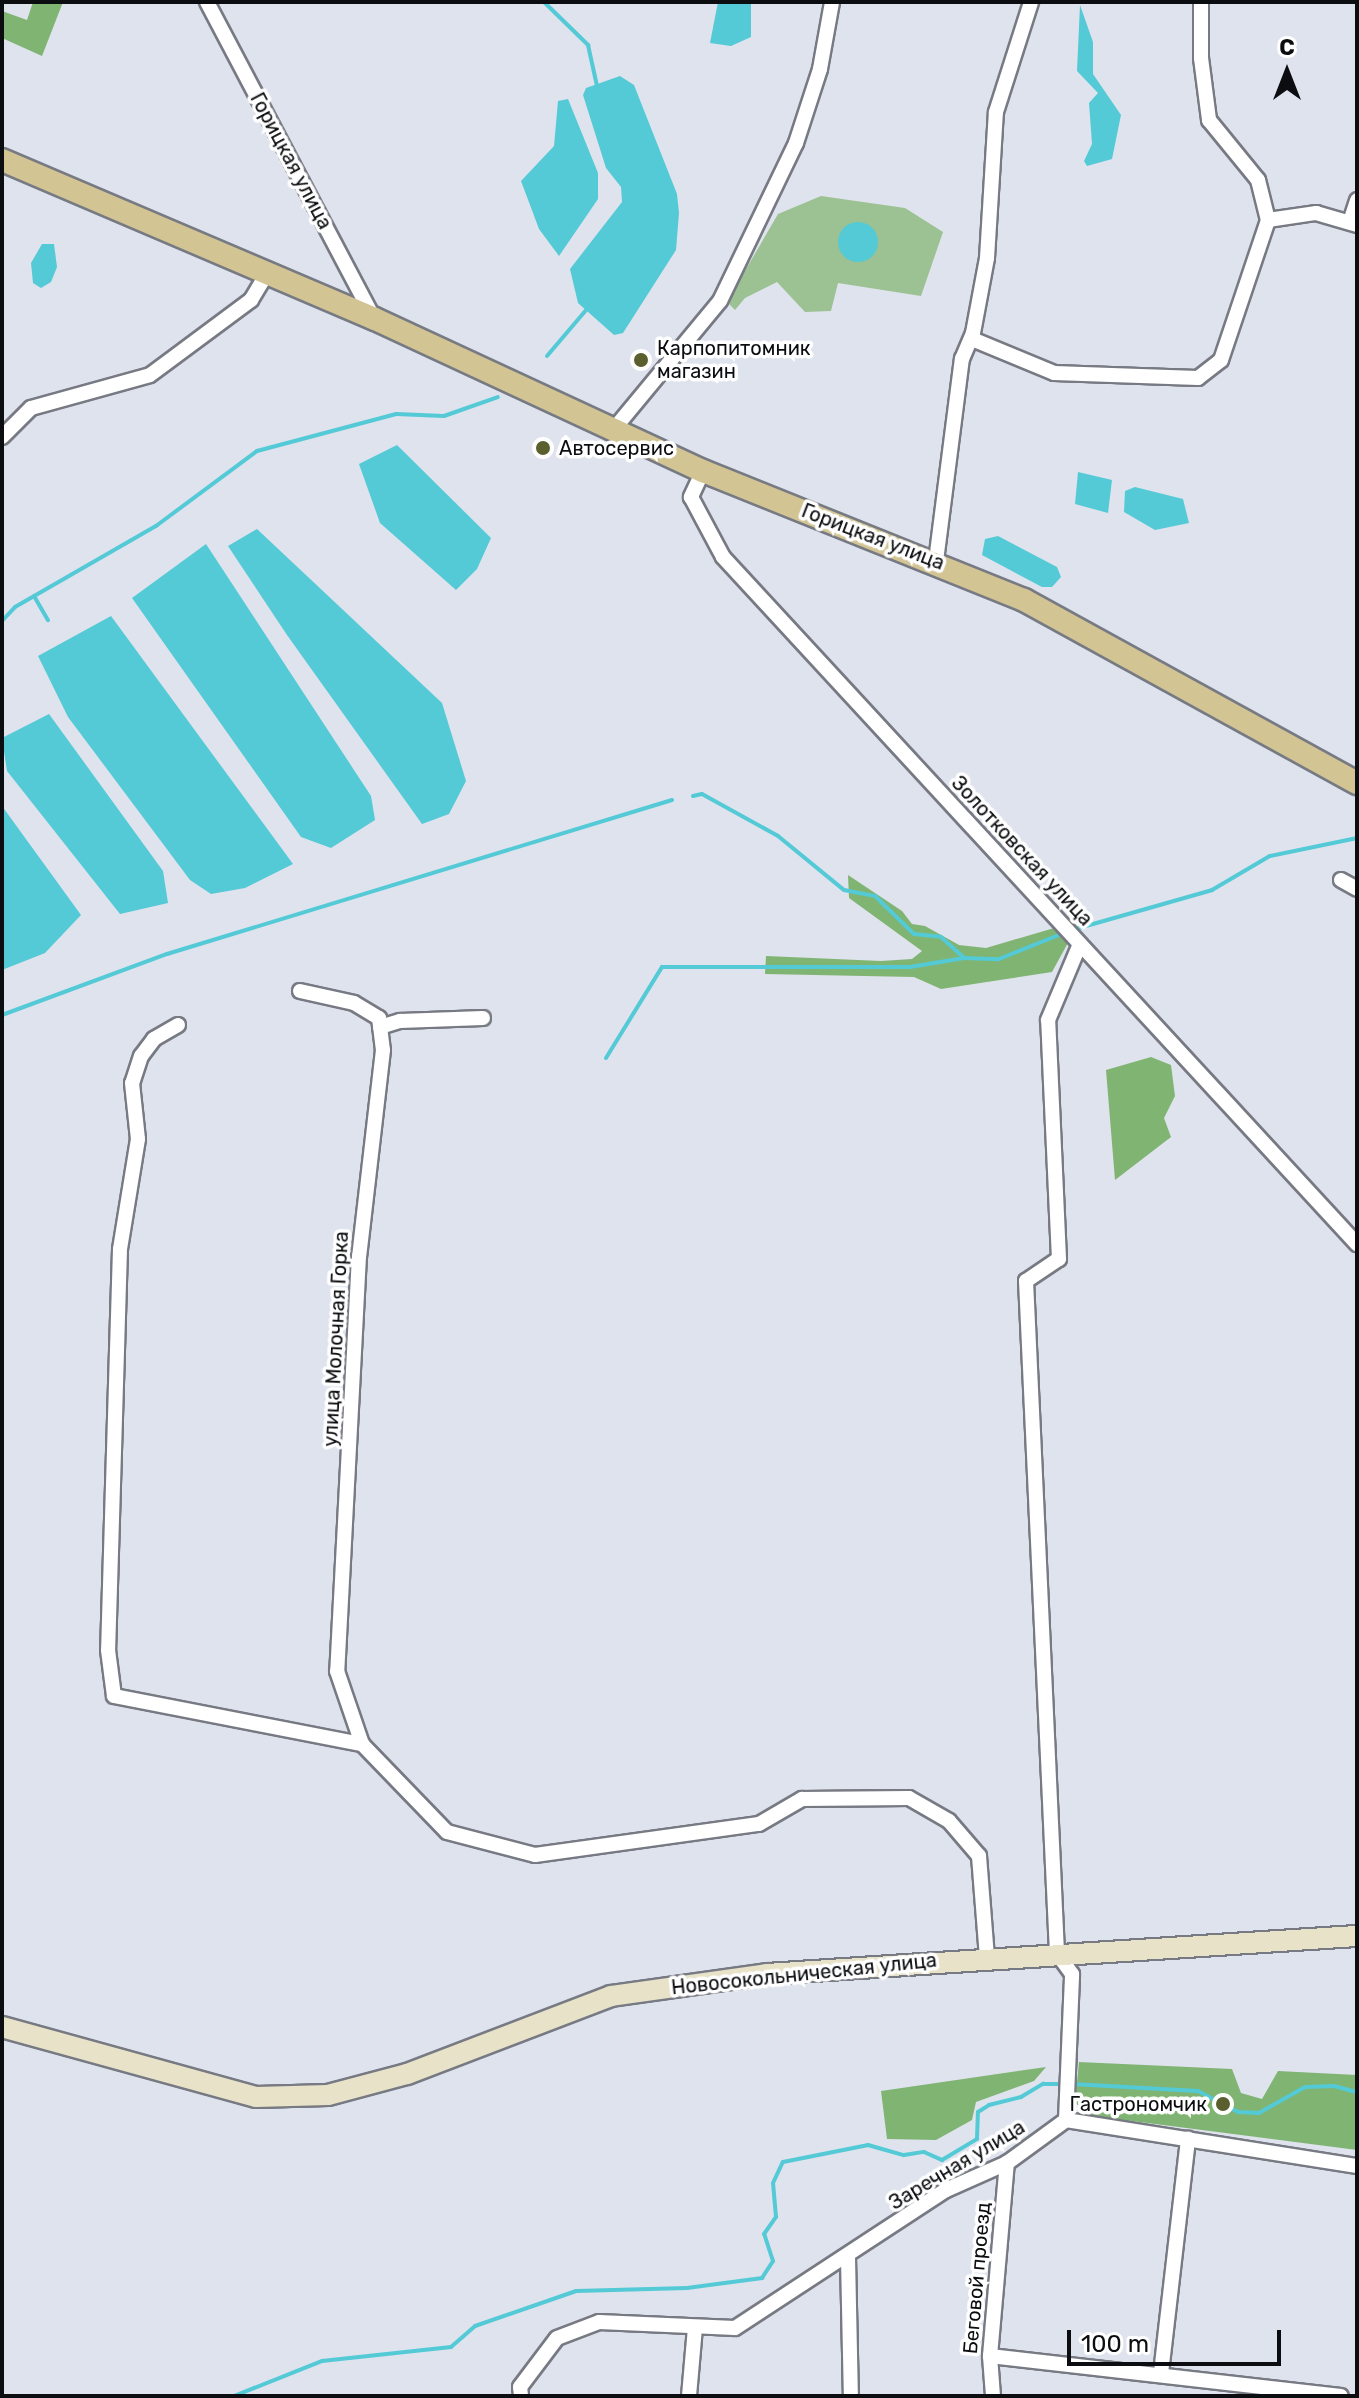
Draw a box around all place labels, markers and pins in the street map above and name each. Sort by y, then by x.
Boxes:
place label: Карпопитомник магазин [657,336,811,383]
marker: Карпопитомник магазин [632,351,650,369]
place label: Автосервис [559,436,674,460]
marker: Автосервис [534,439,552,457]
place label: Гастрономчик [1070,2092,1207,2116]
marker: Гастрономчик [1214,2095,1232,2113]

